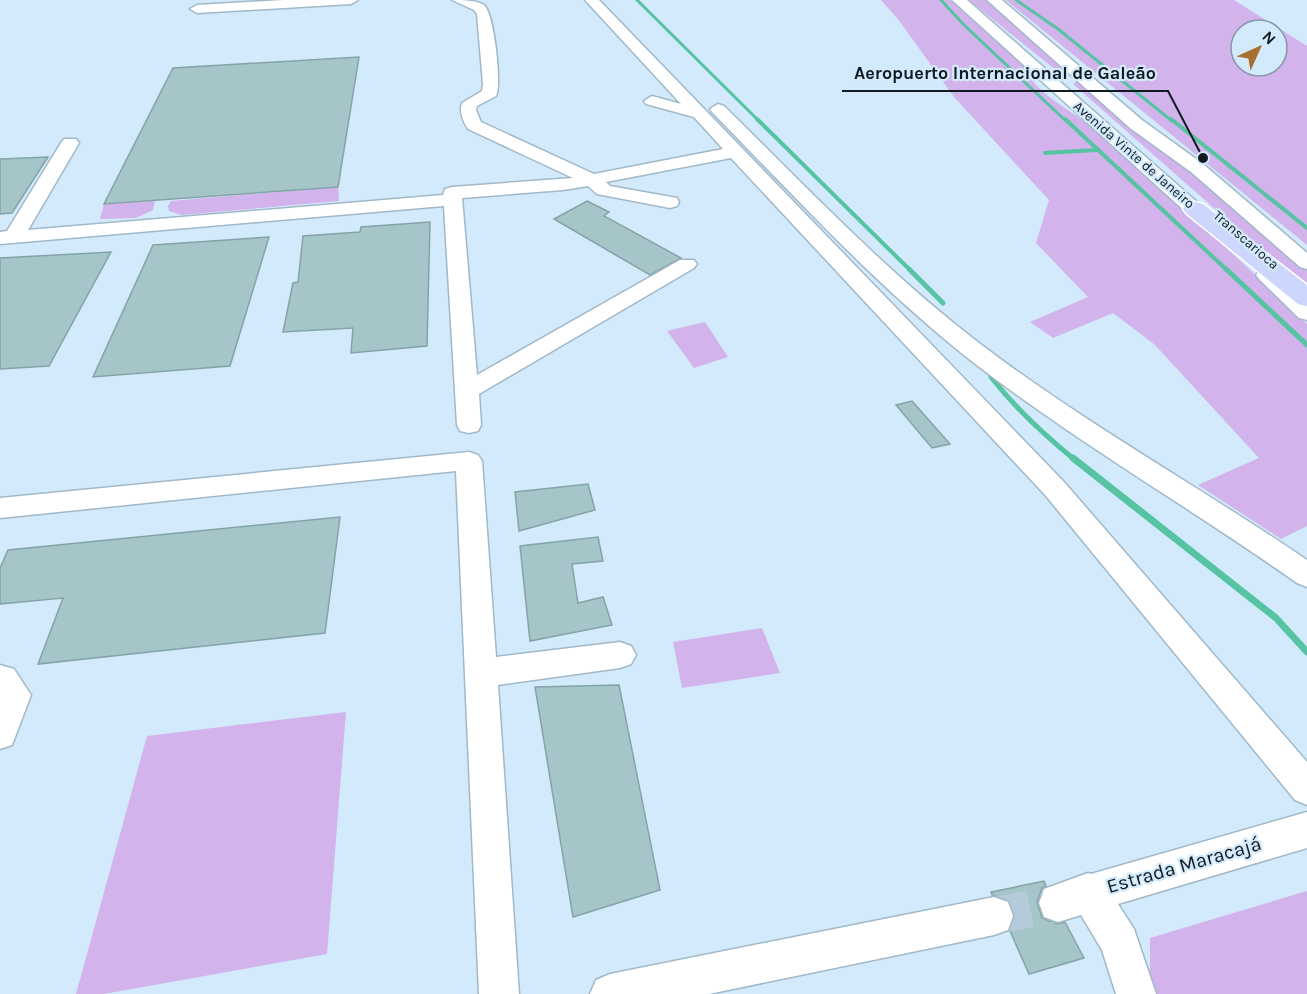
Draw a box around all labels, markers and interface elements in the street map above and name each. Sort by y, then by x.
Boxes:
north arrow [1229,18,1289,78]
text: N [1258,27,1280,49]
callout: Aeropuerto Internacional de Galeão [842,55,1168,91]
text: Aeropuerto Internacional de Galeão [854,62,1156,84]
street label: Avenida Vinte de Janeiro [1070,98,1198,212]
street label: Transcarioca [1210,207,1282,273]
street label: Estrada Maracajá [1104,832,1264,898]

